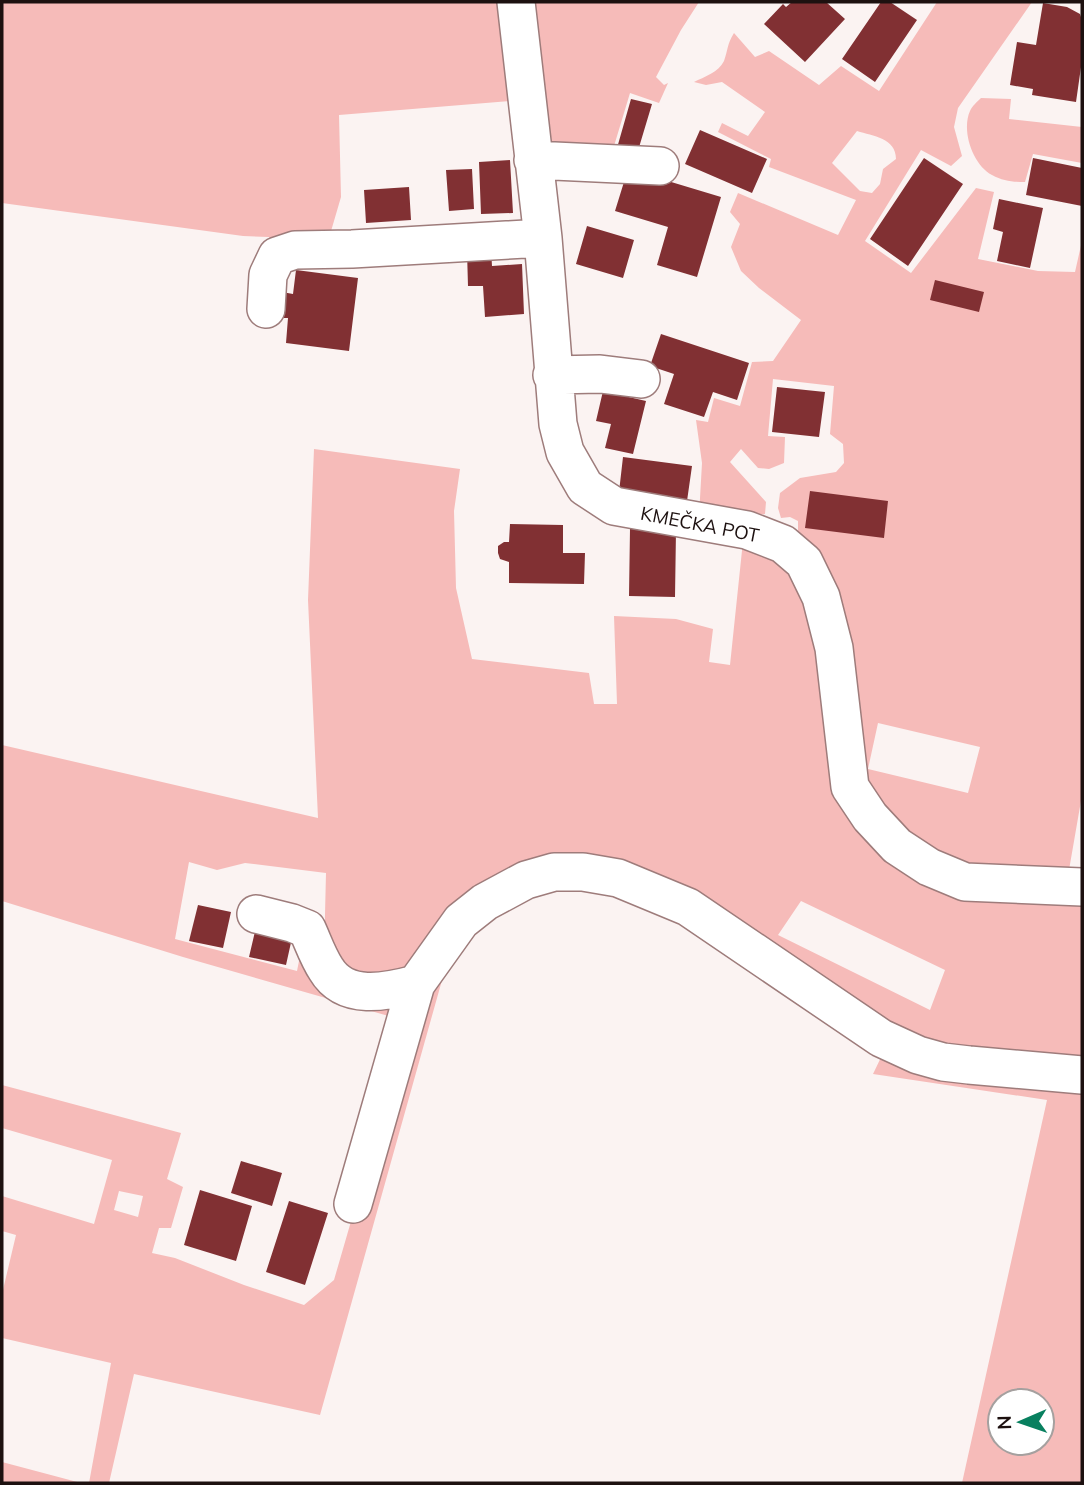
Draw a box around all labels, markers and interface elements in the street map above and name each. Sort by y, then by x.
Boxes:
street label: KMEČKA POT [639,501,762,547]
north arrow [986,1387,1056,1457]
text: N [992,1415,1016,1430]

